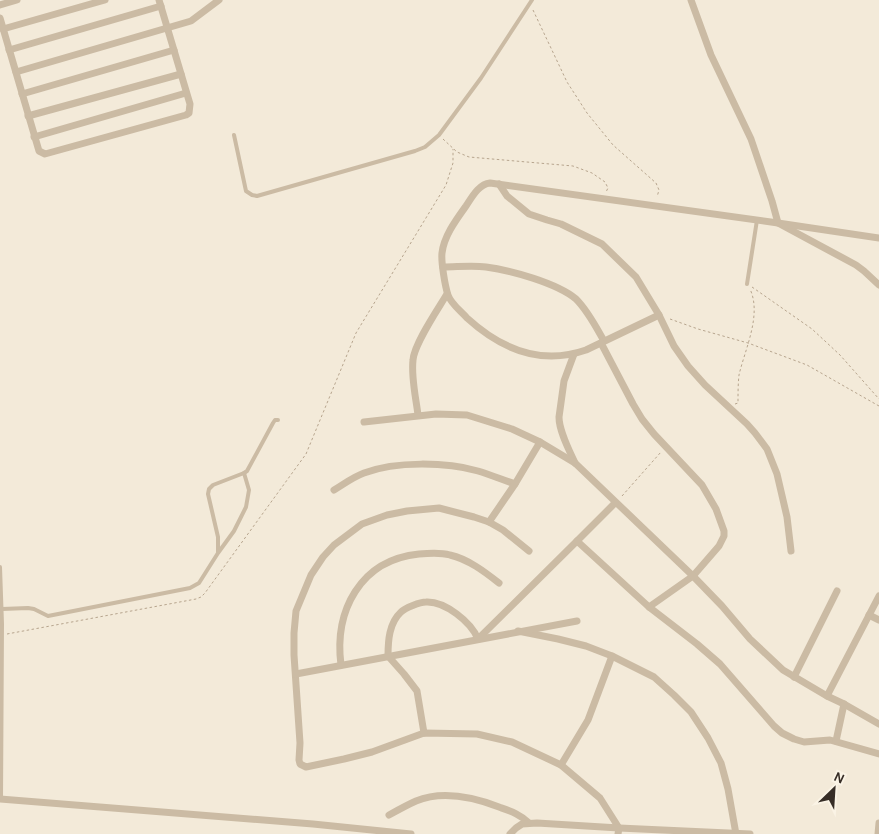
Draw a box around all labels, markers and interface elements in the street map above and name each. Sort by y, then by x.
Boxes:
north arrow [809,764,859,814]
text: N [831,768,847,787]

